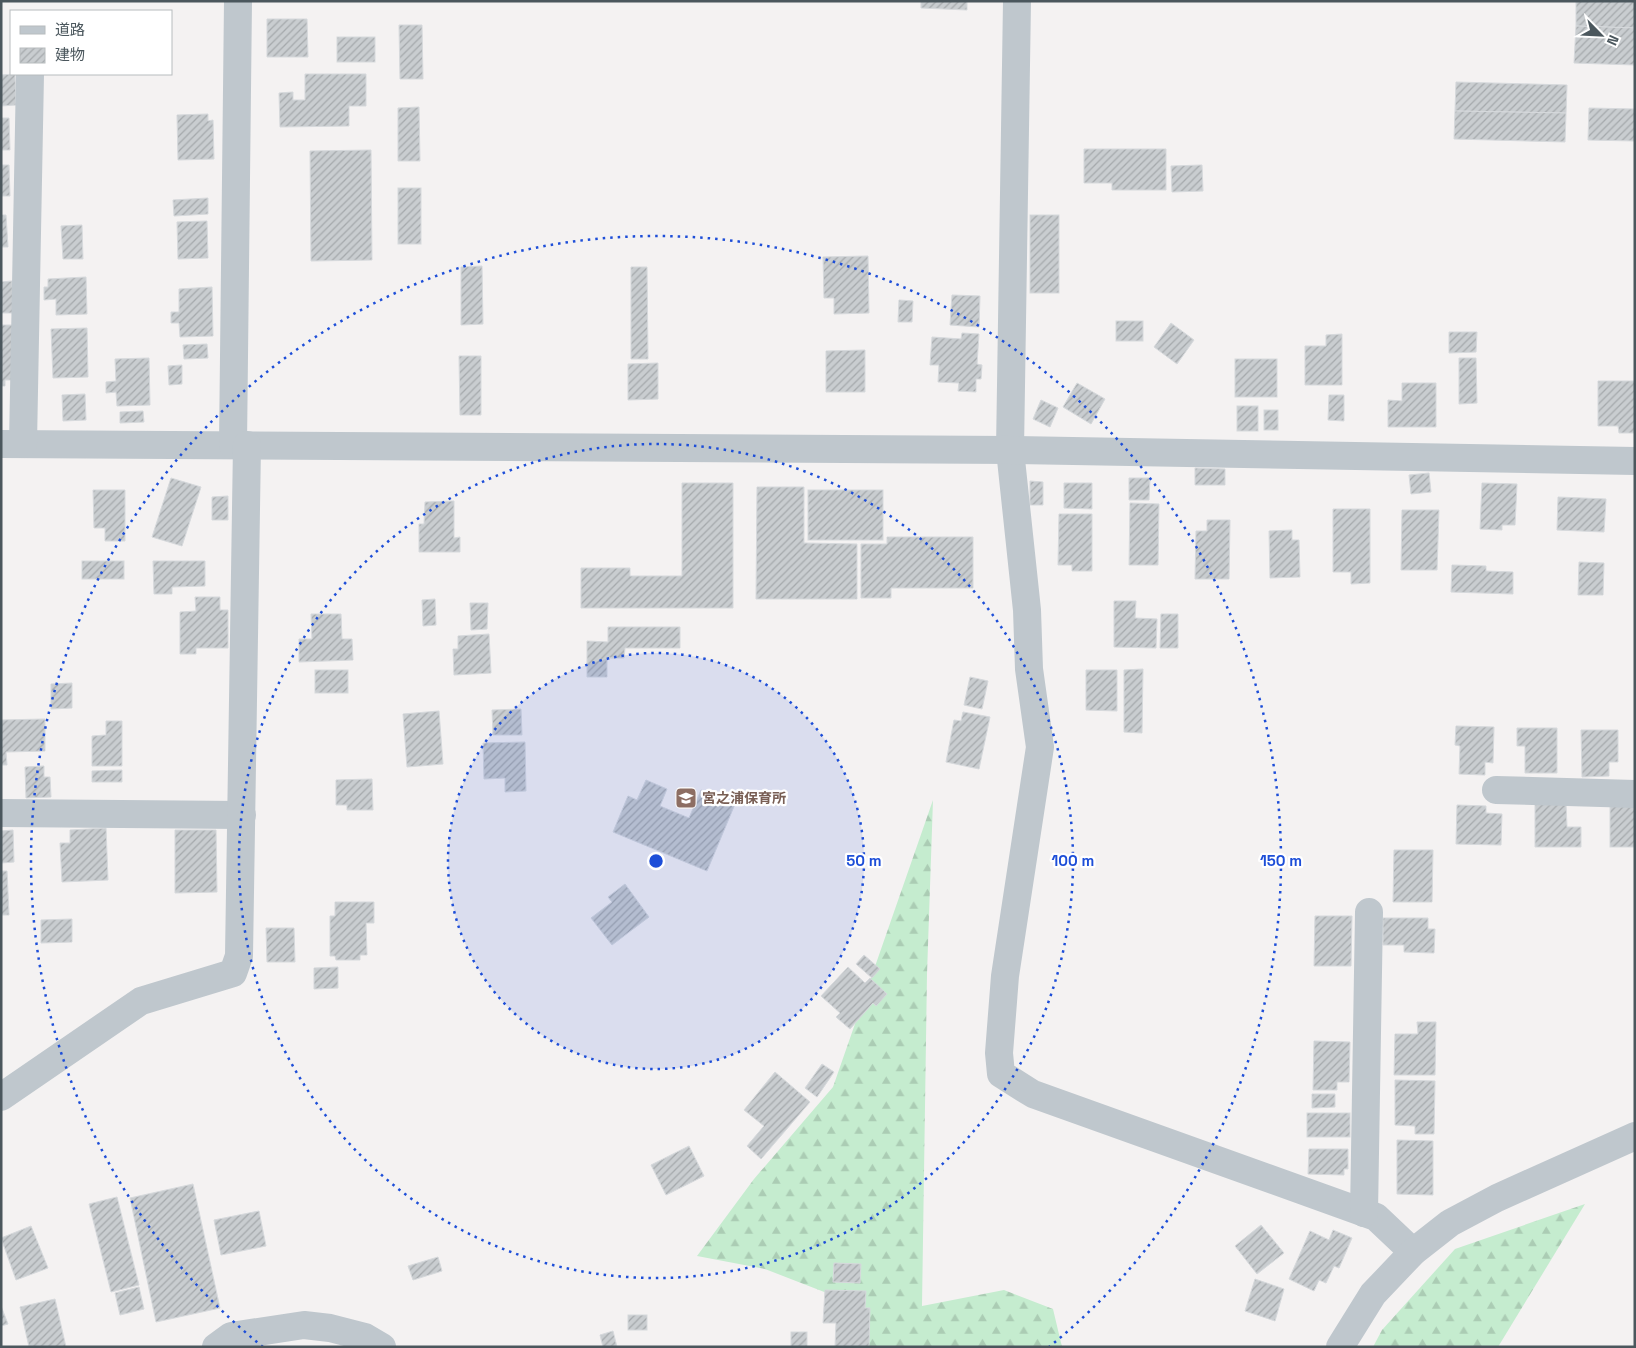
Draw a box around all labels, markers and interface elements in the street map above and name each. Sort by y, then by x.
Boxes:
legend [10,10,172,75]
north arrow [1576,10,1626,60]
text: 道路 [55,20,85,39]
text: N [1603,32,1623,48]
text: 建物 [55,45,85,64]
school or university icon: 宮之浦保育所 [674,786,698,810]
place label: 宮之浦保育所 [702,789,786,807]
text: 50 m [846,851,882,870]
text: 100 m [1052,851,1094,870]
text: 150 m [1260,851,1302,870]
centre of rings [647,852,665,870]

